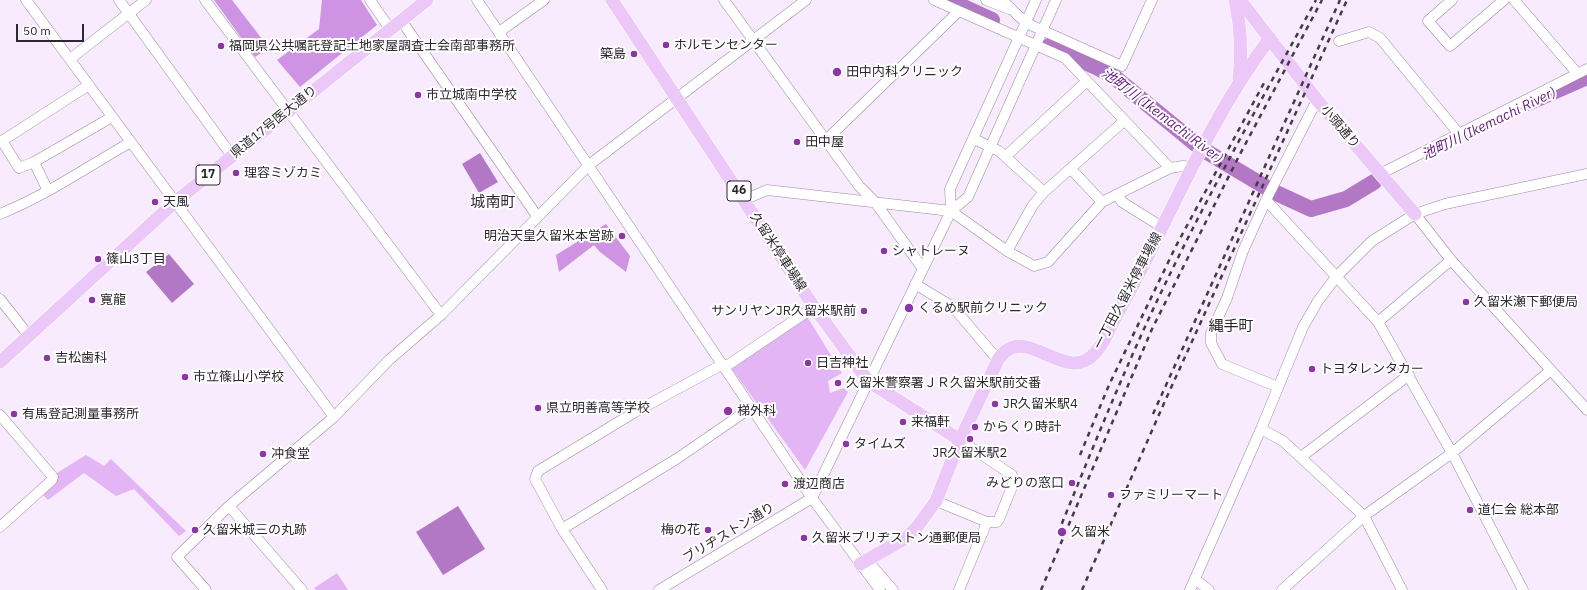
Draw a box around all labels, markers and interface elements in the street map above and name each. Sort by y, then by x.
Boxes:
scale bar [18,16,86,42]
text: 50 m [23,23,51,38]
place label: ホルモンセンター [674,37,778,53]
place label: 福岡県公共嘱託登記土地家屋調査士会南部事務所 [229,38,515,54]
marker: ホルモンセンター [661,40,671,50]
marker: 福岡県公共嘱託登記土地家屋調査士会南部事務所 [216,41,226,51]
place label: 築島 [600,46,626,62]
marker: 築島 [629,49,639,59]
place label: 田中内科クリニック [846,64,963,80]
water label: 池町川 (Ikemachi River) [1098,65,1226,167]
marker: 田中内科クリニック [831,66,843,78]
street label: 県道17号医大通り [228,82,320,162]
water label: 池町川 (Ikemachi River) [1419,84,1559,164]
place label: 市立城南中学校 [426,87,517,103]
marker: 市立城南中学校 [413,90,423,100]
street label: 小頭通り [1317,102,1363,152]
place label: 田中屋 [805,134,844,150]
marker: 田中屋 [792,137,802,147]
road number: 17 [196,165,220,185]
place label: 理容ミゾカミ [244,165,322,181]
marker: 理容ミゾカミ [231,168,241,178]
road number: 46 [727,181,751,201]
place label: 天風 [163,194,189,210]
district label: 城南町 [471,194,515,212]
marker: 天風 [150,197,160,207]
street label: 久留米停車場線 [747,210,809,294]
place label: 明治天皇久留米本営跡 [484,228,614,244]
street label: 一丁田久留米停車場線 [1091,230,1165,352]
marker: 明治天皇久留米本営跡 [617,231,627,241]
place label: シャトレーヌ [892,243,970,259]
marker: シャトレーヌ [879,246,889,256]
place label: 篠山3丁目 [106,251,166,267]
marker: 篠山3丁目 [93,254,103,264]
place label: 寛龍 [100,292,126,308]
place label: 久留米瀬下郵便局 [1474,294,1578,310]
marker: 寛龍 [87,295,97,305]
marker: 久留米瀬下郵便局 [1461,297,1471,307]
place label: くるめ駅前クリニック [918,300,1048,316]
marker: くるめ駅前クリニック [903,302,915,314]
place label: サンリヤンJR久留米駅前 [711,303,856,319]
marker: サンリヤンJR久留米駅前 [859,306,869,316]
district label: 縄手町 [1209,318,1253,336]
place label: 吉松歯科 [55,350,107,366]
marker: 吉松歯科 [42,353,52,363]
place label: 日吉神社 [816,355,868,371]
marker: 日吉神社 [803,358,813,368]
place label: トヨタレンタカー [1320,361,1424,377]
marker: トヨタレンタカー [1307,364,1317,374]
place label: 市立篠山小学校 [193,369,284,385]
marker: 市立篠山小学校 [180,372,190,382]
place label: 久留米警察署ＪＲ久留米駅前交番 [846,375,1041,391]
marker: 久留米警察署ＪＲ久留米駅前交番 [833,378,843,388]
place label: JR久留米駅4 [1003,396,1078,412]
marker: JR久留米駅4 [990,399,1000,409]
place label: 県立明善高等学校 [546,400,650,416]
marker: 県立明善高等学校 [533,403,543,413]
place label: 梯外科 [737,403,776,419]
marker: 梯外科 [722,405,734,417]
place label: 有馬登記測量事務所 [22,406,139,422]
marker: 有馬登記測量事務所 [9,409,19,419]
place label: 来福軒 [911,414,950,430]
marker: 来福軒 [898,417,908,427]
place label: からくり時計 [983,419,1061,435]
marker: からくり時計 [970,422,980,432]
marker: JR久留米駅2 [965,434,975,444]
place label: タイムズ [854,436,906,452]
marker: タイムズ [841,439,851,449]
place label: JR久留米駅2 [933,445,1007,461]
place label: 冲食堂 [271,446,310,462]
marker: 冲食堂 [258,449,268,459]
place label: みどりの窓口 [986,475,1064,491]
place label: 渡辺商店 [793,476,845,492]
marker: みどりの窓口 [1067,478,1077,488]
marker: 渡辺商店 [780,479,790,489]
place label: ファミリーマート [1119,487,1223,503]
marker: ファミリーマート [1106,490,1116,500]
street label: ブリヂストン通り [680,500,778,566]
place label: 道仁会 総本部 [1478,502,1559,518]
marker: 道仁会 総本部 [1465,505,1475,515]
place label: 久留米城三の丸跡 [203,522,307,538]
place label: 梅の花 [661,522,700,538]
place label: 久留米 [1071,524,1110,540]
marker: 久留米城三の丸跡 [190,525,200,535]
marker: 梅の花 [703,525,713,535]
marker: 久留米 [1056,526,1068,538]
place label: 久留米ブリヂストン通郵便局 [812,530,981,546]
marker: 久留米ブリヂストン通郵便局 [799,533,809,543]

